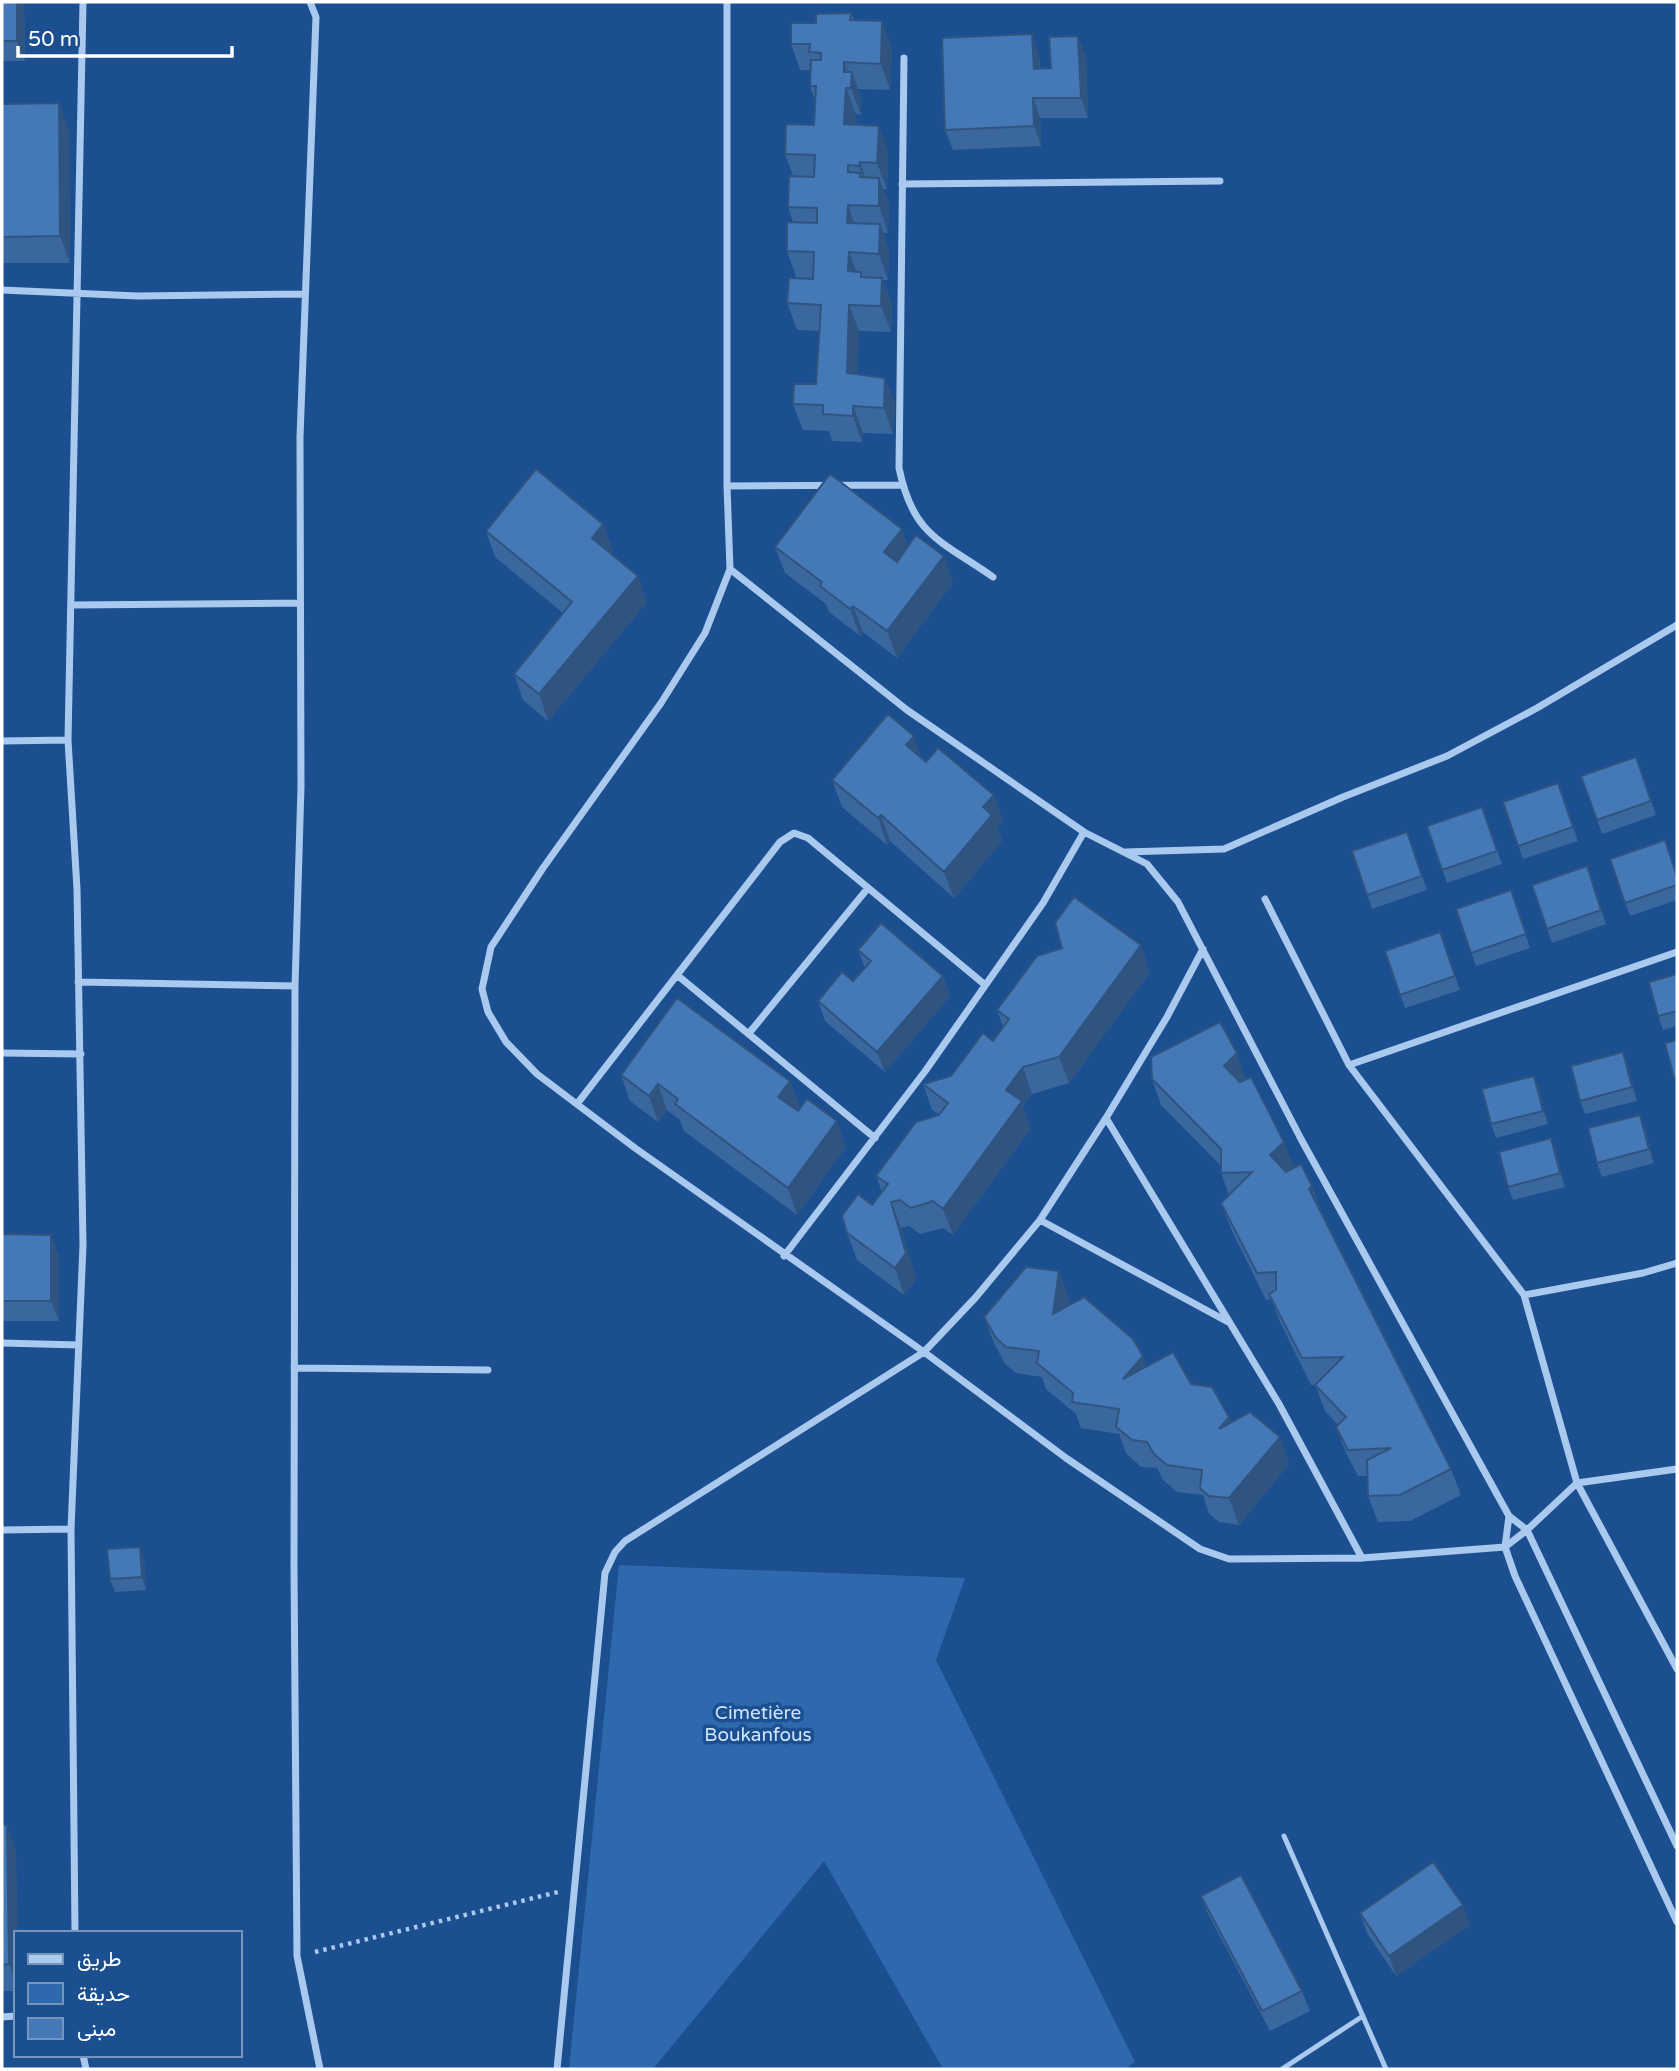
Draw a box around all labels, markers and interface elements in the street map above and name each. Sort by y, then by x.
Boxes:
scale bar [18,14,231,58]
text: 50 m [28,27,79,52]
park label: Cimetière Boukanfous [704,1702,812,1746]
legend [14,1931,242,2057]
text: طريق [77,1947,122,1972]
text: حديقة [77,1982,130,2007]
text: مبنى [77,2017,116,2042]

